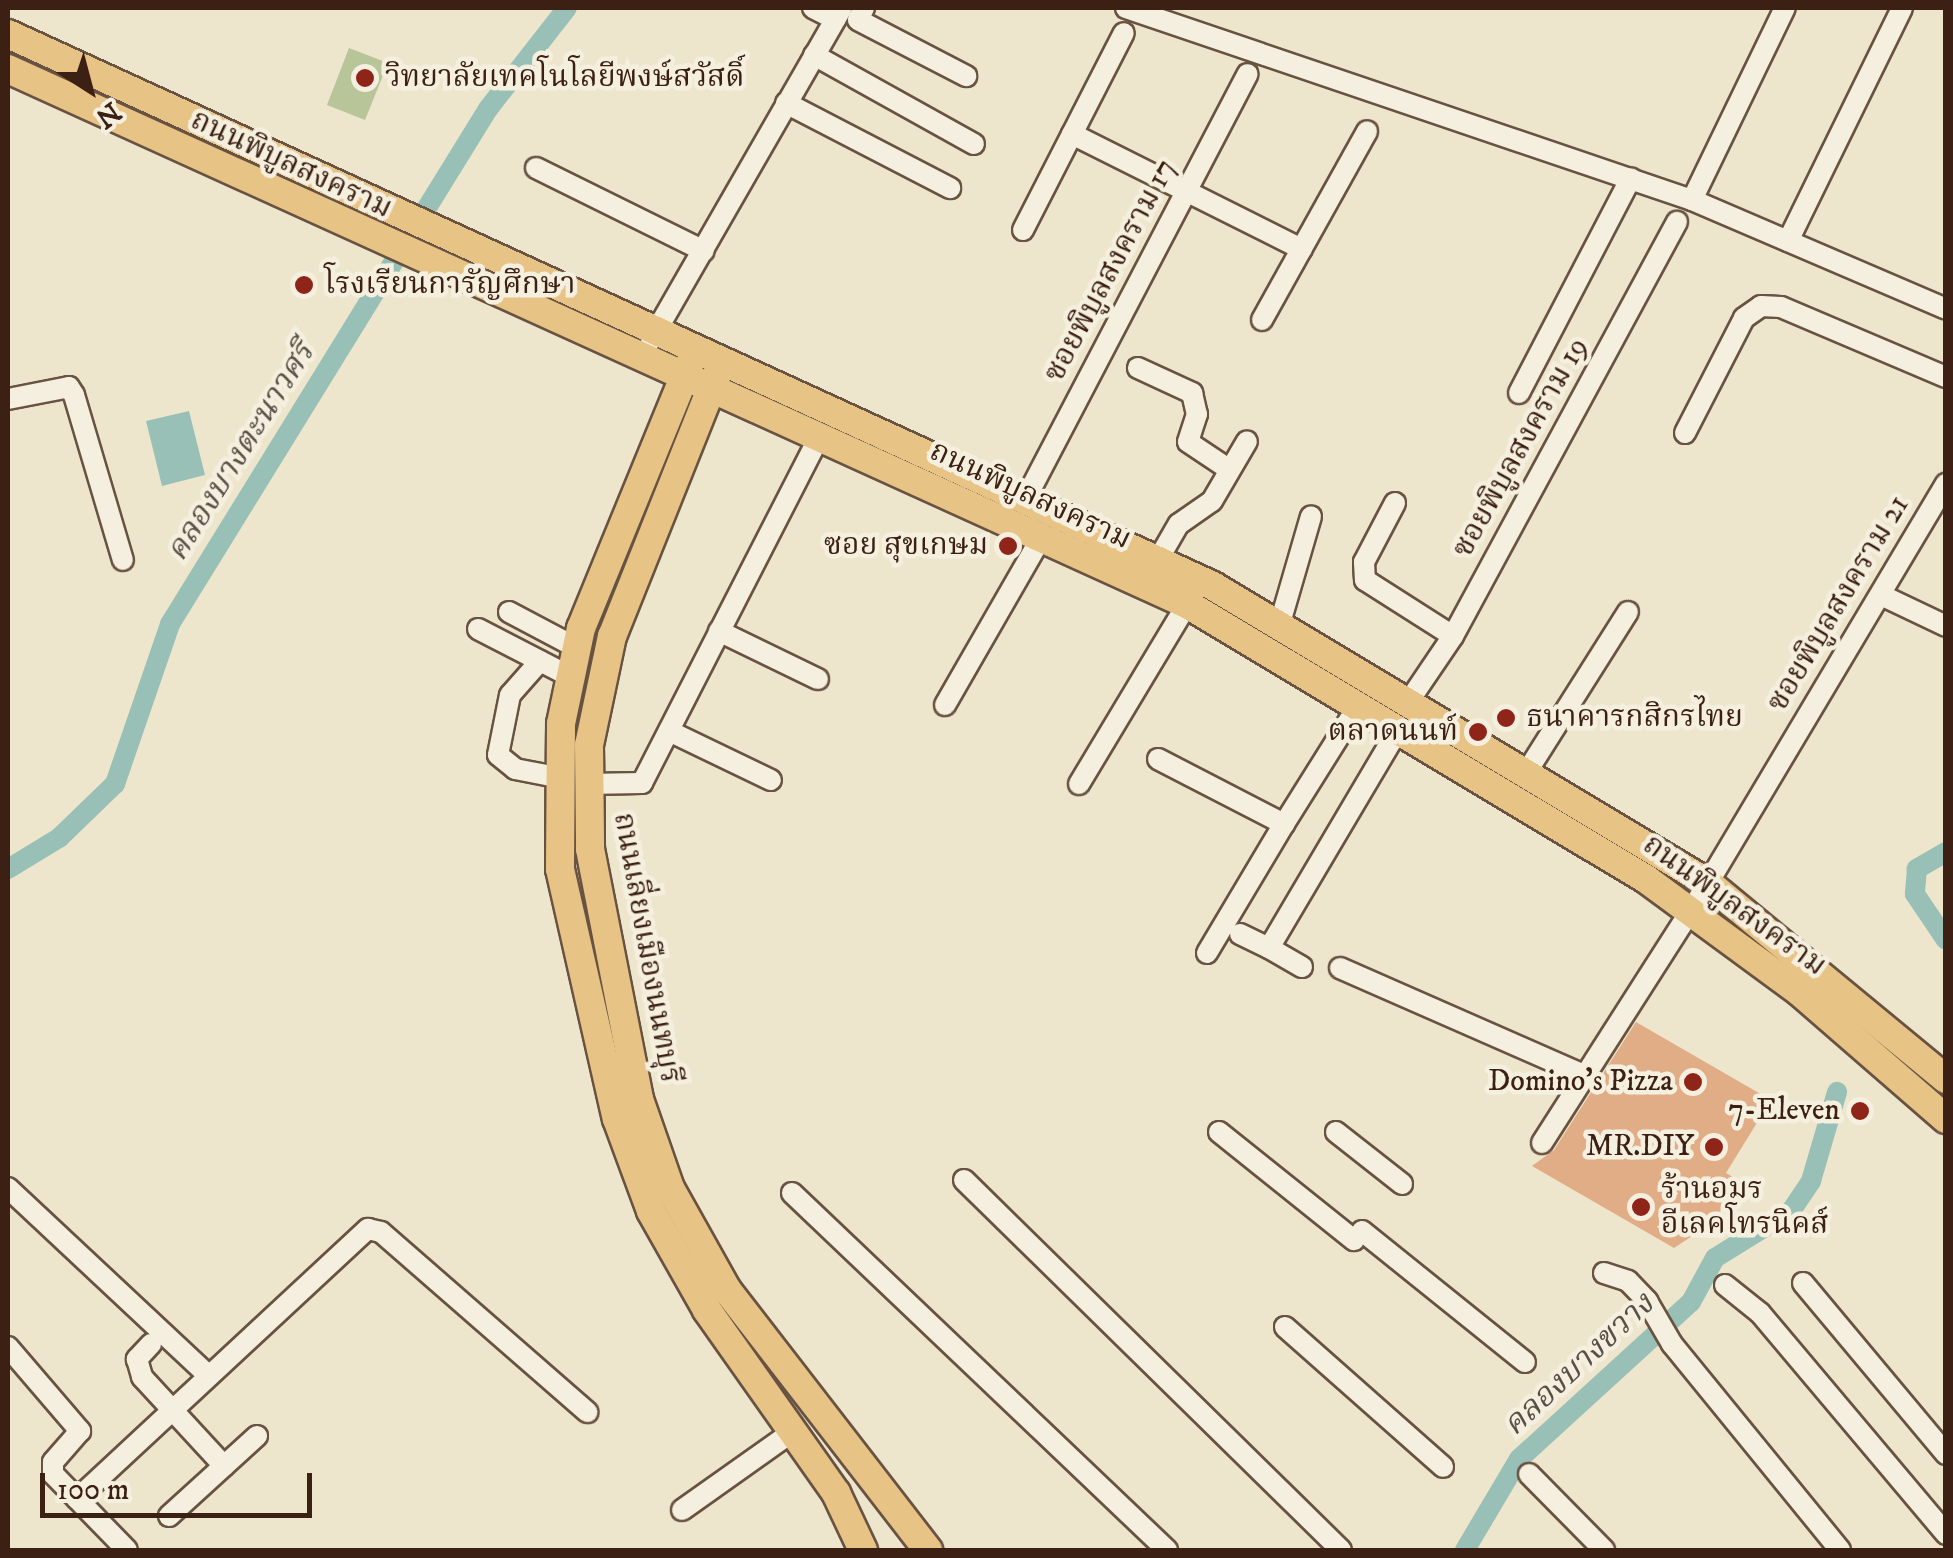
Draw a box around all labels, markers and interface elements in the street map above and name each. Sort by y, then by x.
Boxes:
north arrow [40,40,140,140]
place label: วิทยาลัยเทคโนโลยีพงษ์สวัสดิ์ [385,60,744,96]
marker: วิทยาลัยเทคโนโลยีพงษ์สวัสดิ์ [354,67,376,89]
text: N [88,94,128,136]
street label: ถนนพิบูลสงคราม [185,103,397,227]
street label: ซอยพิบูลสงคราม 17 [1037,154,1185,388]
place label: โรงเรียนการัญศึกษา [324,267,576,303]
marker: โรงเรียนการัญศึกษา [293,274,315,296]
street label: ซอยพิบูลสงคราม 19 [1446,332,1596,564]
water label: คลองบางตะนาวศรี [158,336,324,568]
street label: ถนนพิบูลสงคราม [924,434,1136,558]
street label: ซอยพิบูลสงคราม 21 [1760,489,1918,719]
place label: ซอย สุขเกษม [824,528,988,564]
marker: ซอย สุขเกษม [997,535,1019,557]
place label: ธนาคารกสิกรไทย [1526,700,1743,736]
marker: ธนาคารกสิกรไทย [1495,707,1517,729]
place label: ตลาดนนท์ [1328,714,1458,750]
marker: ตลาดนนท์ [1467,721,1489,743]
street label: ถนนเลี่ยงเมืองนนทบุรี [604,810,688,1086]
street label: ถนนพิบูลสงคราม [1635,827,1833,985]
place label: Domino's Pizza [1488,1064,1673,1100]
marker: Domino's Pizza [1682,1071,1704,1093]
place label: 7-Eleven [1728,1093,1840,1129]
marker: 7-Eleven [1849,1100,1871,1122]
place label: MR.DIY [1586,1129,1694,1165]
marker: MR.DIY [1703,1136,1725,1158]
place label: ร้านอมร อีเลคโทรนิคส์ [1661,1172,1829,1242]
marker: ร้านอมร อีเลคโทรนิคส์ [1630,1196,1652,1218]
water label: คลองบางขวาง [1496,1285,1662,1445]
scale bar [45,1453,318,1515]
text: 100 m [57,1472,129,1509]

